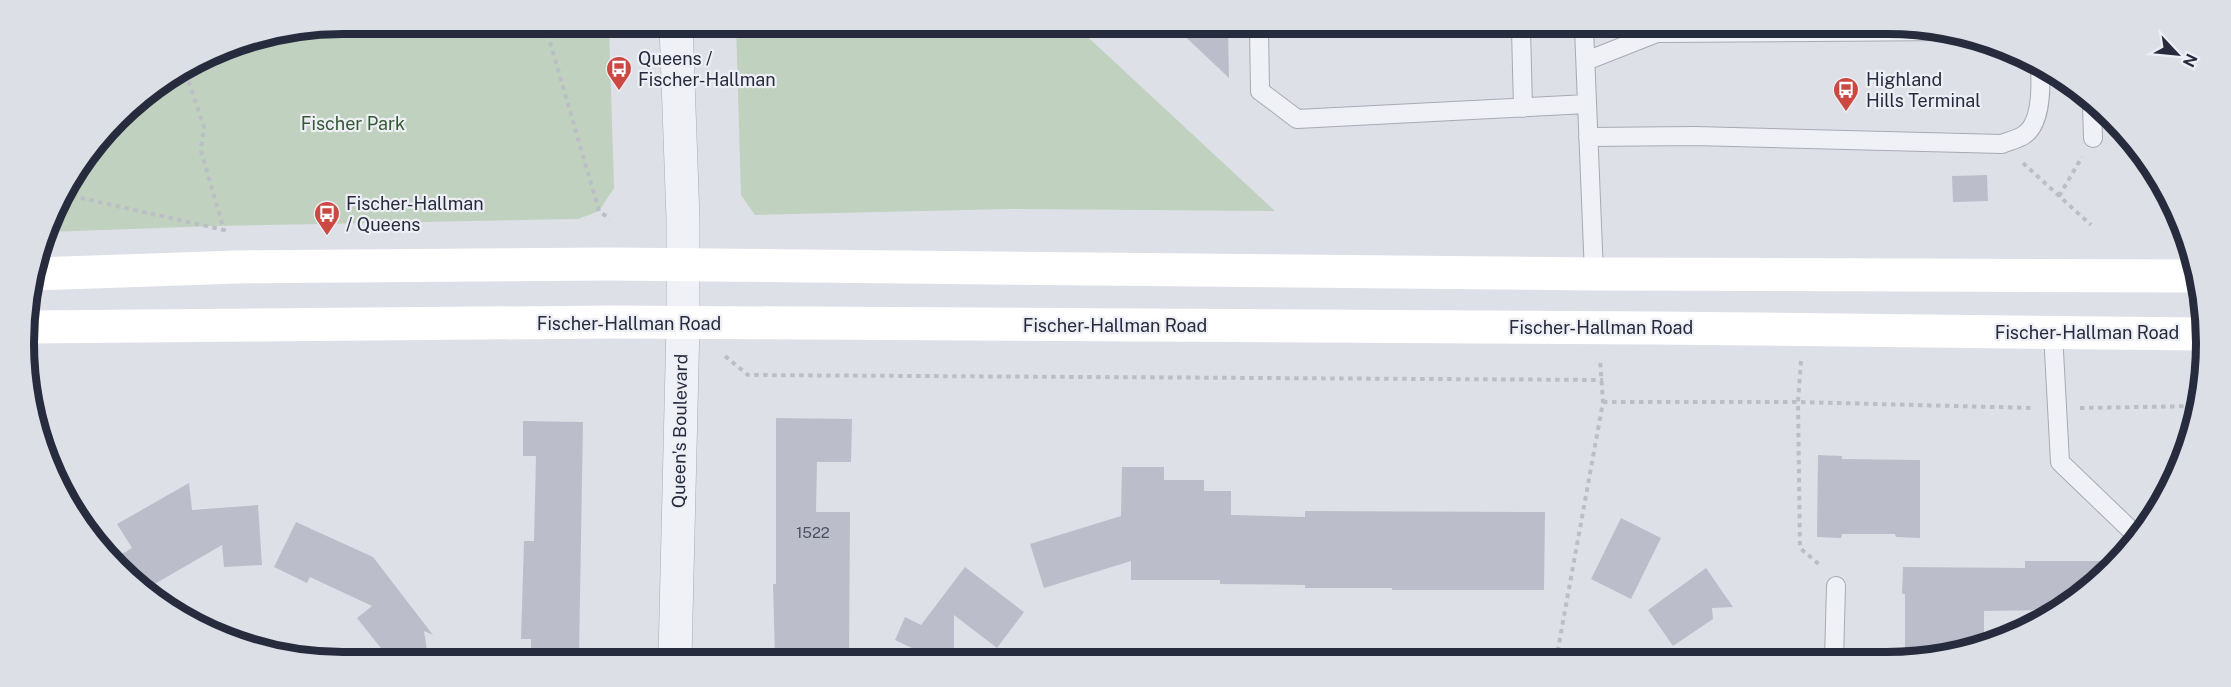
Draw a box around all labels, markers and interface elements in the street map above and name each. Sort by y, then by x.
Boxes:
north arrow [2147,24,2207,84]
place label: Queens / Fischer-Hallman [638,48,776,90]
text: N [2179,51,2201,70]
bus stop icon: Queens / Fischer-Hallman [604,54,634,92]
place label: Highland Hills Terminal [1866,69,1981,111]
bus stop icon: Highland Hills Terminal [1831,75,1861,113]
park label: Fischer Park [301,113,405,134]
place label: Fischer-Hallman / Queens [346,193,484,235]
bus stop icon: Fischer-Hallman / Queens [312,199,342,237]
street label: Fischer-Hallman Road [537,313,721,334]
street label: Fischer-Hallman Road [1023,315,1207,336]
street label: Fischer-Hallman Road [1509,317,1693,338]
street label: Fischer-Hallman Road [1995,322,2179,343]
street label: Queen's Boulevard [668,354,691,508]
house number: 1522 [796,524,830,541]

